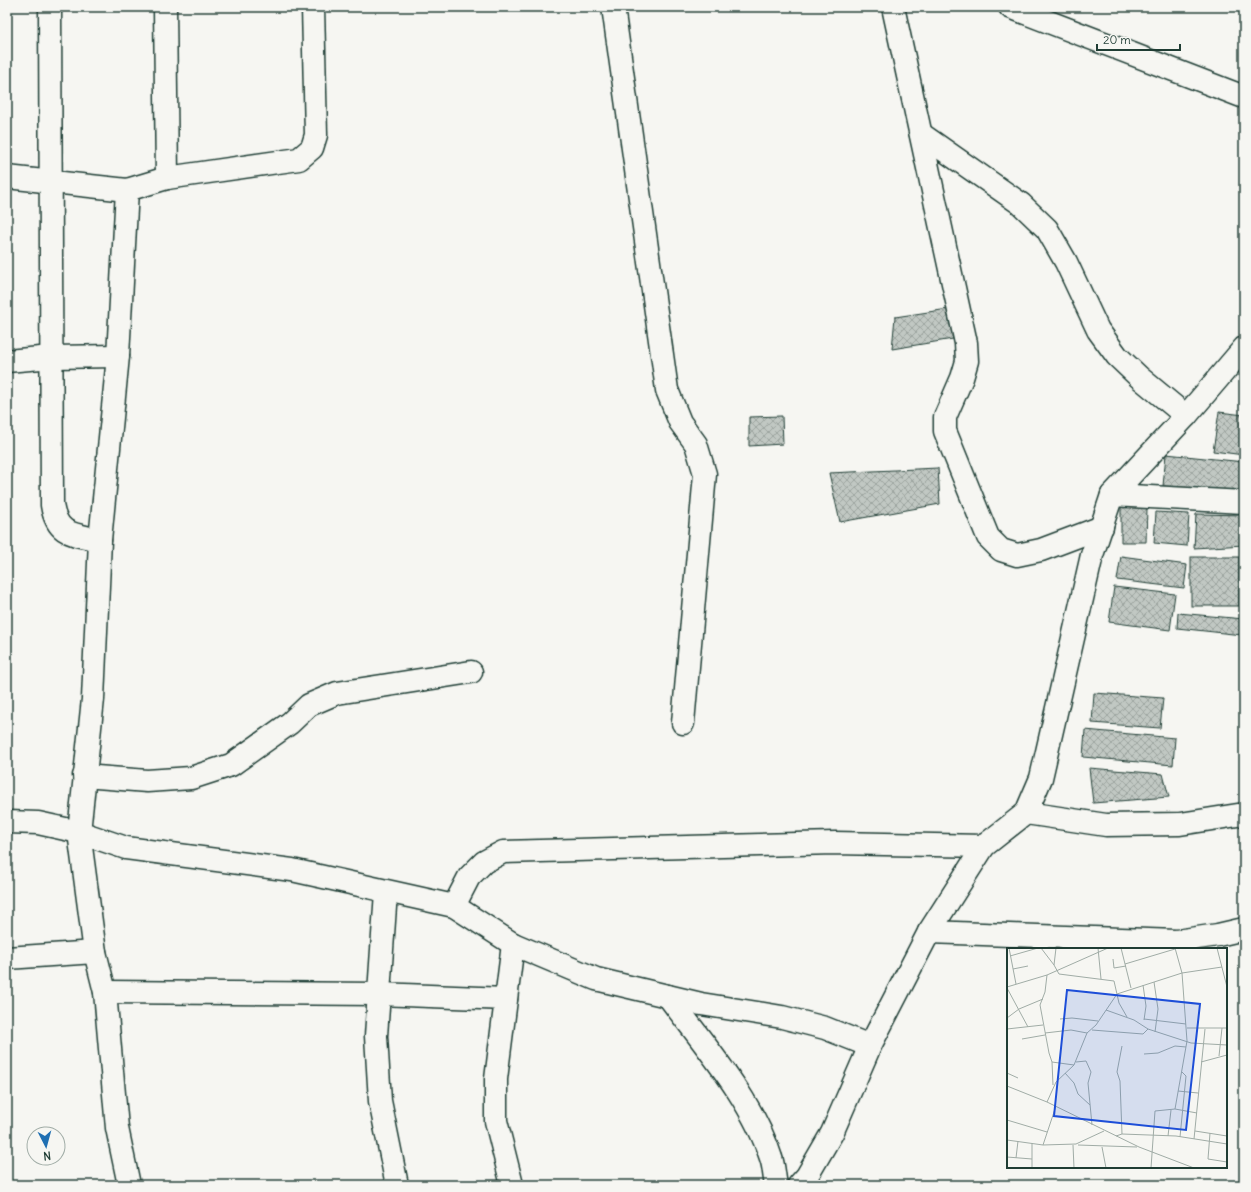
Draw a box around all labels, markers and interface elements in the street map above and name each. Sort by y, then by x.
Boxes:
scale bar [1097,26,1180,52]
text: 20 m [1103,32,1131,47]
inset map [1007,948,1227,1168]
north arrow [26,1126,66,1166]
text: N [43,1149,52,1163]

